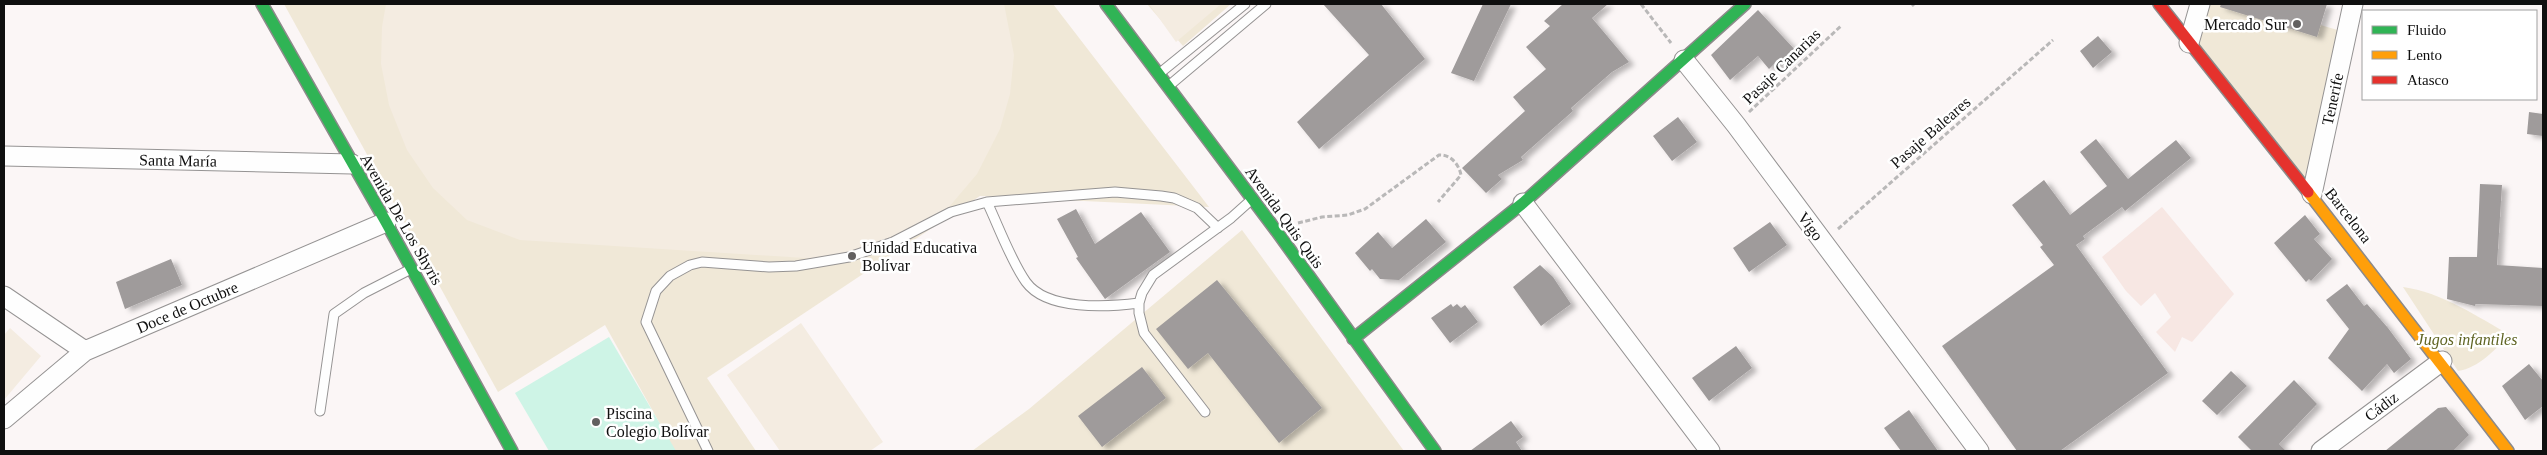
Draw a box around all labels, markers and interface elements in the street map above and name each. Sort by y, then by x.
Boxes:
legend [2362,10,2537,100]
place label: Mercado Sur [2204,16,2288,33]
marker: Mercado Sur [2291,18,2303,30]
text: Fluido [2407,22,2446,38]
street label: Pasaje Canarias [1739,25,1824,108]
text: Lento [2407,47,2442,63]
street label: Tenerife [2319,71,2346,127]
text: Atasco [2407,72,2449,88]
street label: Pasaje Baleares [1887,93,1974,172]
street label: Santa María [139,151,217,170]
street label: Avenida De Los Shyris [356,151,446,288]
street label: Avenida Quis Quis [1242,163,1327,271]
street label: Barcelona [2322,185,2375,246]
street label: Vigo [1794,209,1827,244]
place label: Unidad Educativa Bolívar [862,239,977,274]
marker: Unidad Educativa Bolívar [846,250,858,262]
street label: Doce de Octubre [134,278,240,336]
park label: Jugos infantiles [2417,331,2517,349]
street label: Cádiz [2361,388,2401,424]
place label: Piscina Colegio Bolívar [606,405,709,441]
marker: Piscina Colegio Bolívar [590,416,602,428]

